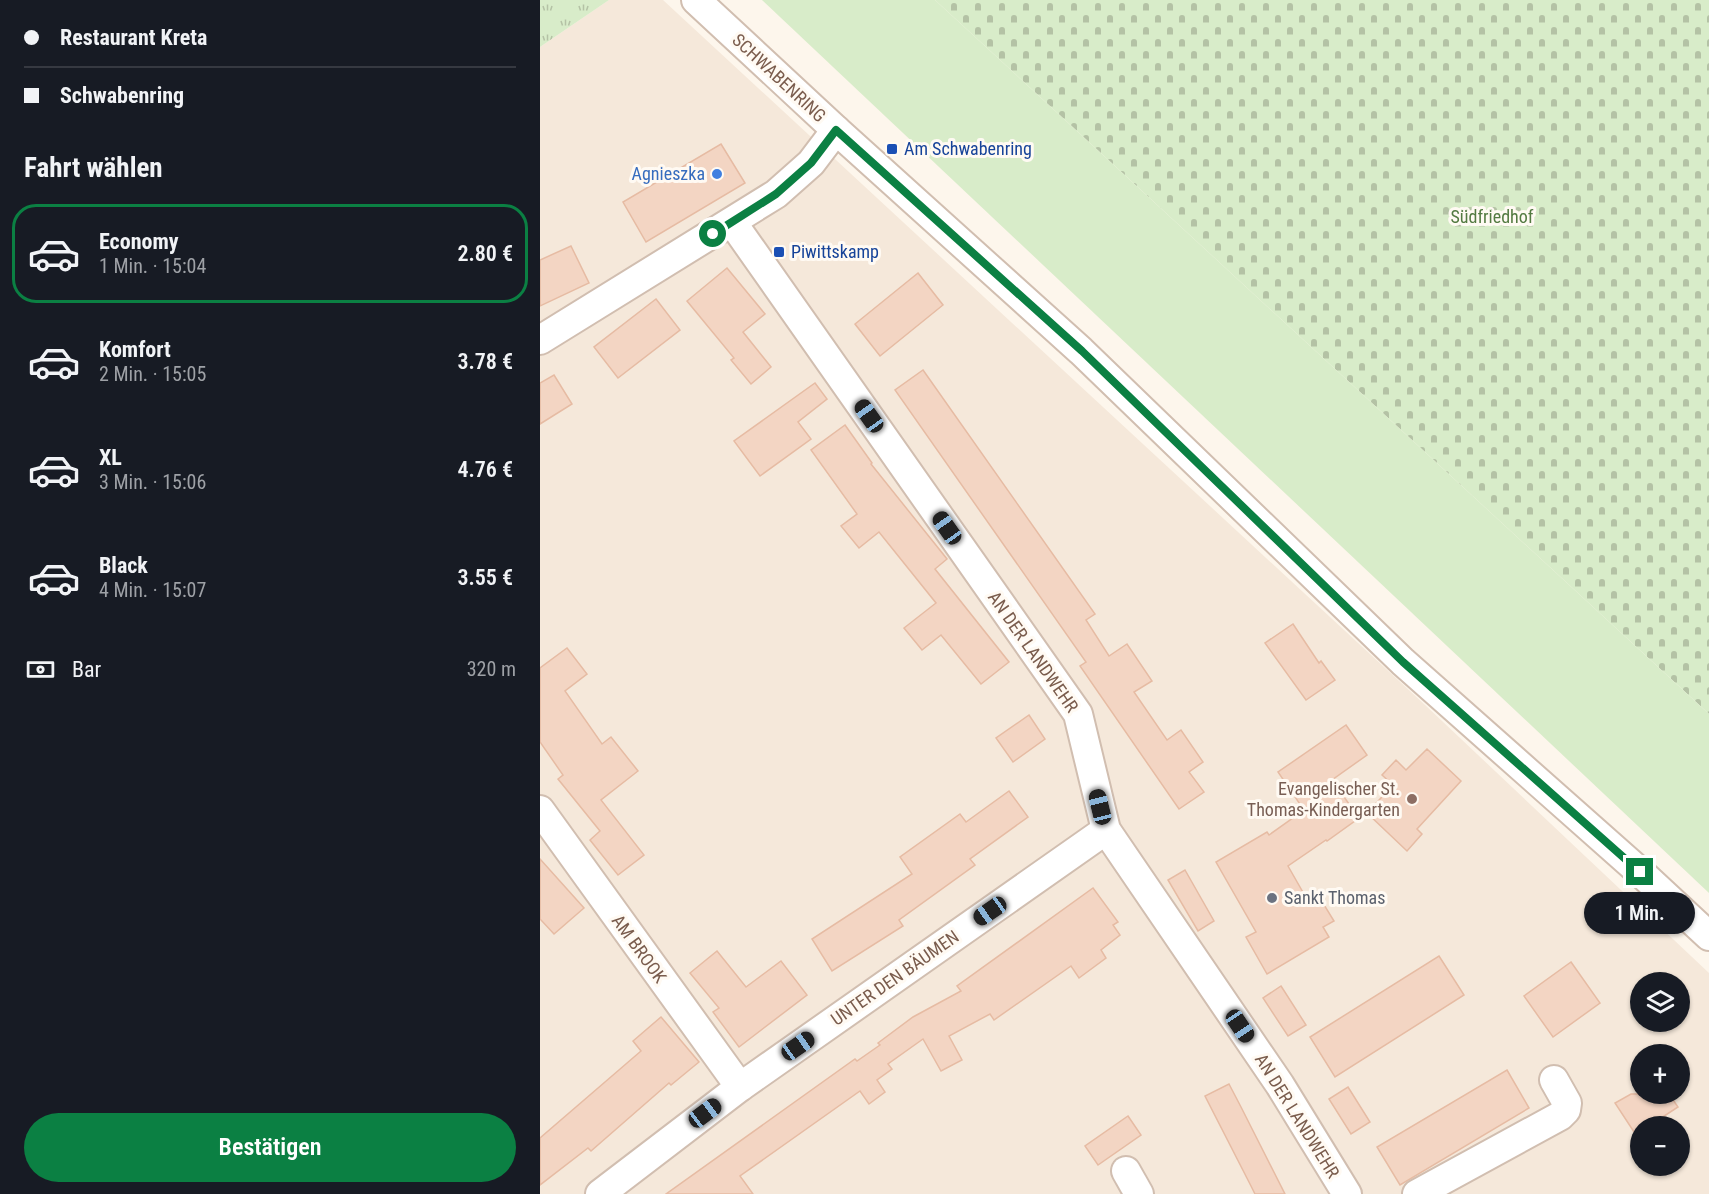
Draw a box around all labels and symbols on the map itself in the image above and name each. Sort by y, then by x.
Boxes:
street label: SCHWABENRING [728,29,830,126]
place label: Am Schwabenring [904,138,1032,159]
marker: Am Schwabenring [885,142,899,156]
place label: Agnieszka [632,163,705,184]
marker: Agnieszka [710,167,724,181]
park label: Südfriedhof [1450,206,1534,227]
route start [699,220,726,247]
place label: Piwittskamp [791,241,879,262]
marker: Piwittskamp [772,245,786,259]
car [851,396,887,436]
car [929,508,965,548]
street label: AN DER LANDWEHR [984,587,1083,716]
place label: Evangelischer St. Thomas-Kindergarten [1247,778,1400,820]
car [1087,787,1113,827]
marker: Evangelischer St. Thomas-Kindergarten [1405,792,1419,806]
route end [1626,858,1653,885]
place label: Sankt Thomas [1284,887,1385,908]
marker: Sankt Thomas [1265,891,1279,905]
car [970,893,1010,929]
callout: 1 Min. [1584,893,1696,935]
street label: AM BROOK [608,911,671,987]
street label: UNTER DEN BÄUMEN [827,926,963,1030]
car [1222,1006,1258,1046]
car [778,1028,818,1064]
street label: AN DER LANDWEHR [1251,1050,1344,1182]
car [685,1095,725,1131]

